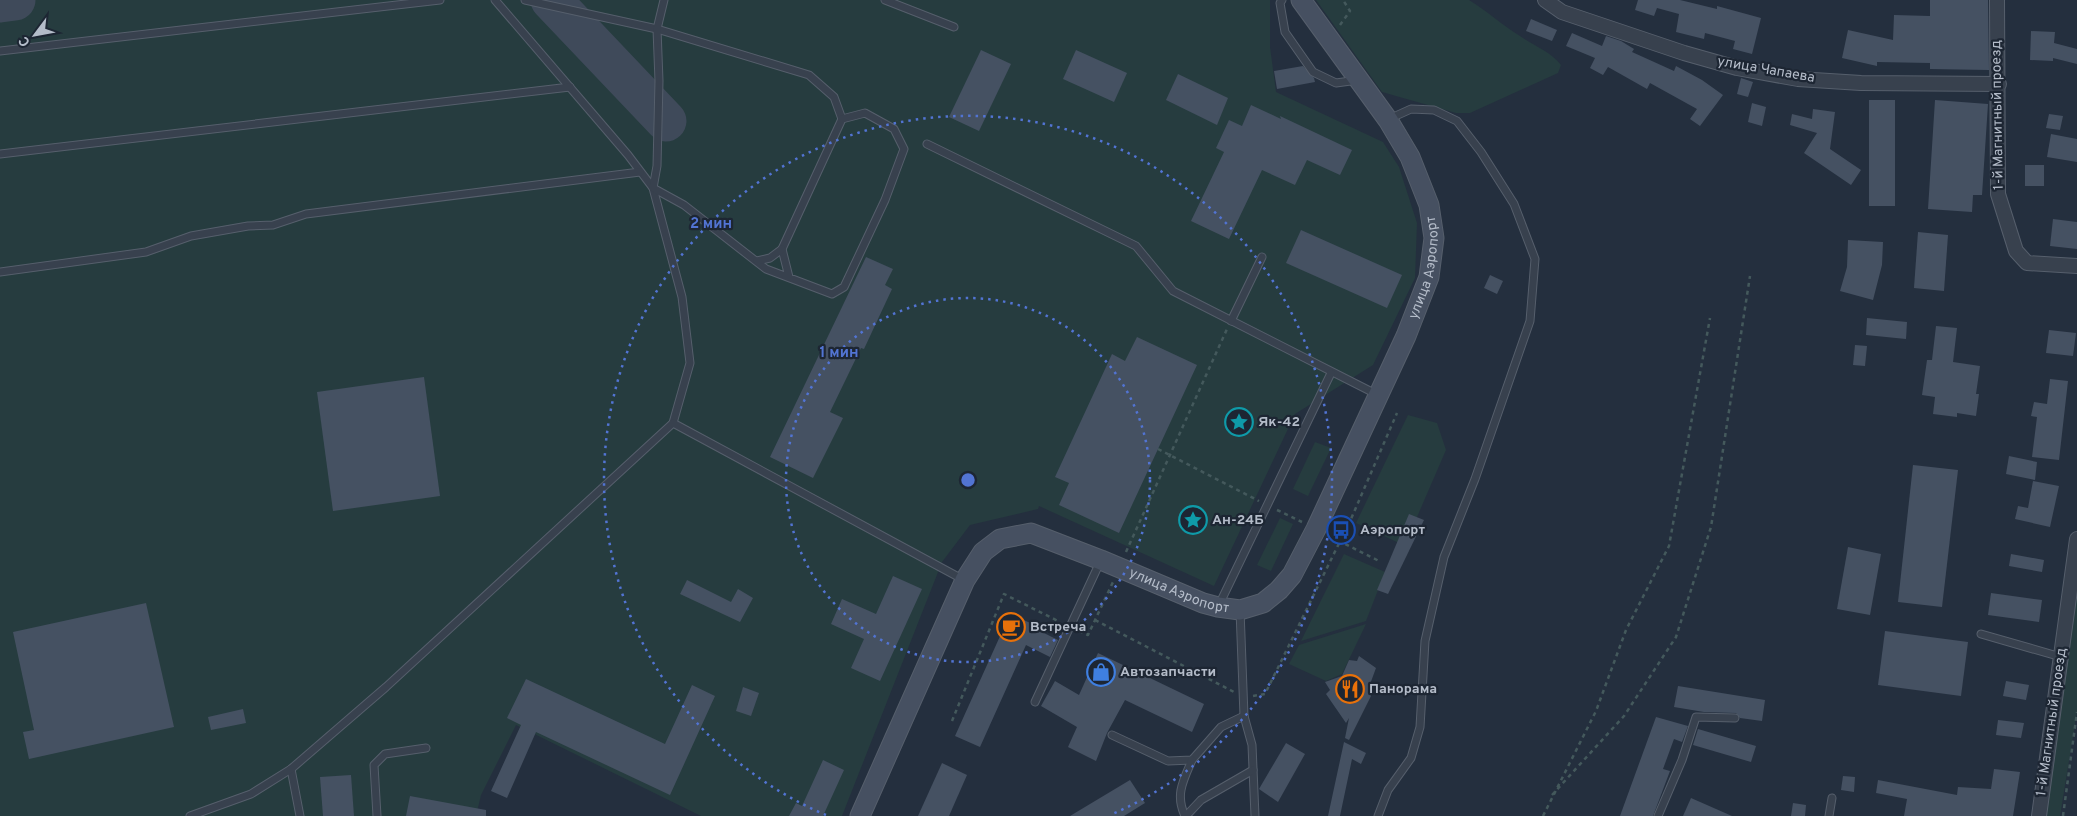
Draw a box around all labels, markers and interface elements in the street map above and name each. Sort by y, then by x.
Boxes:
north arrow [10,10,60,60]
text: С [16,33,35,49]
street label: 1-й Магнитный проезд [1988,40,2008,190]
street label: улица Чапаева [1716,53,1816,87]
text: 2 мин [690,215,732,234]
street label: улица Аэропорт [1405,215,1442,322]
text: 1 мин [820,344,858,363]
place icon: Як-42 [1224,407,1254,437]
place label: Як-42 [1258,414,1300,431]
centre of rings [959,471,977,489]
place icon: Ан-24Б [1178,505,1208,535]
place label: Ан-24Б [1212,512,1264,529]
bus stop icon: Аэропорт [1326,515,1356,545]
place label: Аэропорт [1360,522,1425,539]
street label: улица Аэропорт [1127,564,1230,617]
cafe icon: Встреча [996,612,1026,642]
place label: Встреча [1030,619,1086,636]
street label: 1-й Магнитный проезд [2033,647,2071,797]
shop icon: Автозапчасти [1086,657,1116,687]
place label: Автозапчасти [1120,664,1216,681]
restaurant icon: Панорама [1335,674,1365,704]
place label: Панорама [1369,681,1437,698]

